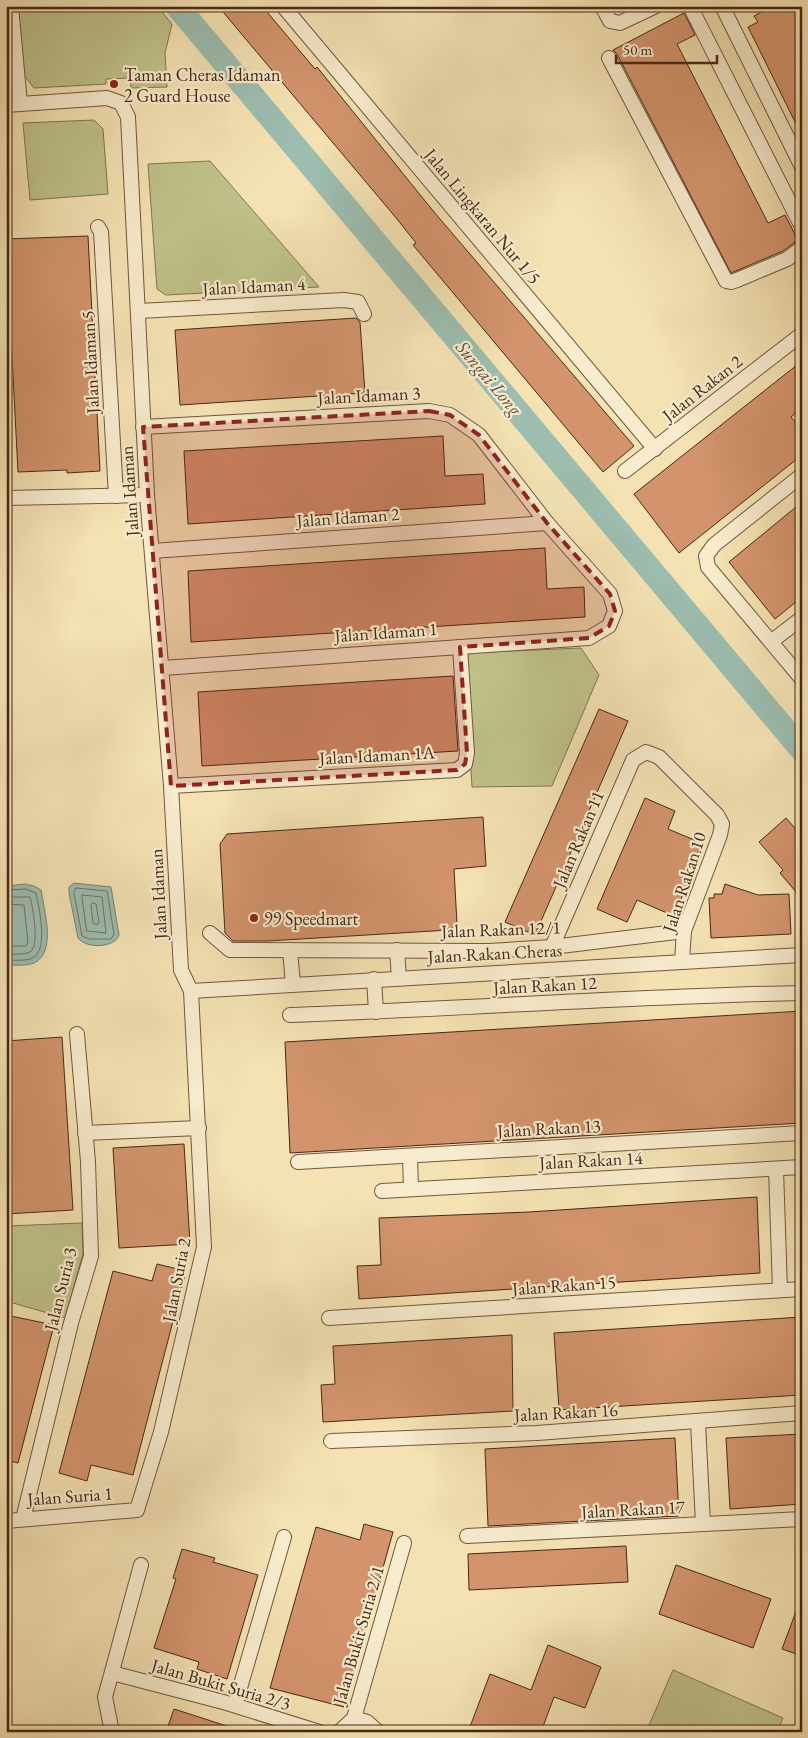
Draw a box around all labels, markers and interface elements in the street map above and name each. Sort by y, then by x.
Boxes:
scale bar [616,32,717,64]
text: 50 m [623,40,652,59]
place label: Taman Cheras Idaman 2 Guard House [124,63,281,107]
marker: Taman Cheras Idaman 2 Guard House [108,78,120,90]
street label: Jalan Lingkaran Nur 1/5 [418,142,546,288]
street label: Jalan Idaman 4 [200,272,307,300]
street label: Jalan Idaman 5 [76,310,104,416]
water label: Sungai Long [450,335,528,421]
street label: Jalan Rakan 2 [656,349,747,428]
street label: Jalan Idaman 3 [315,381,421,409]
street label: Jalan Idaman [114,444,144,539]
street label: Jalan Idaman 2 [294,502,401,532]
street label: Jalan Idaman 1 [332,617,438,647]
street label: Jalan Idaman 1A [317,740,436,770]
street label: Jalan Rakan 11 [546,787,609,893]
street label: Jalan Rakan 10 [656,829,711,937]
street label: Jalan Idaman [144,847,172,942]
place label: 99 Speedmart [264,907,359,930]
marker: 99 Speedmart [248,912,260,924]
street label: Jalan Rakan 12/1 [439,915,561,943]
street label: Jalan Rakan Cheras [425,938,563,968]
street label: Jalan Rakan 12 [491,971,598,999]
street label: Jalan Rakan 13 [495,1114,601,1142]
street label: Jalan Rakan 14 [537,1146,644,1174]
street label: Jalan Suria 2 [156,1235,196,1326]
street label: Jalan Suria 3 [38,1245,82,1335]
street label: Jalan Rakan 15 [509,1270,617,1300]
street label: Jalan Rakan 16 [512,1398,619,1426]
street label: Jalan Suria 1 [25,1482,114,1511]
street label: Jalan Rakan 17 [579,1495,686,1523]
street label: Jalan Bukit Suria 2/1 [327,1563,389,1709]
street label: Jalan Bukit Suria 2/3 [147,1653,293,1715]

